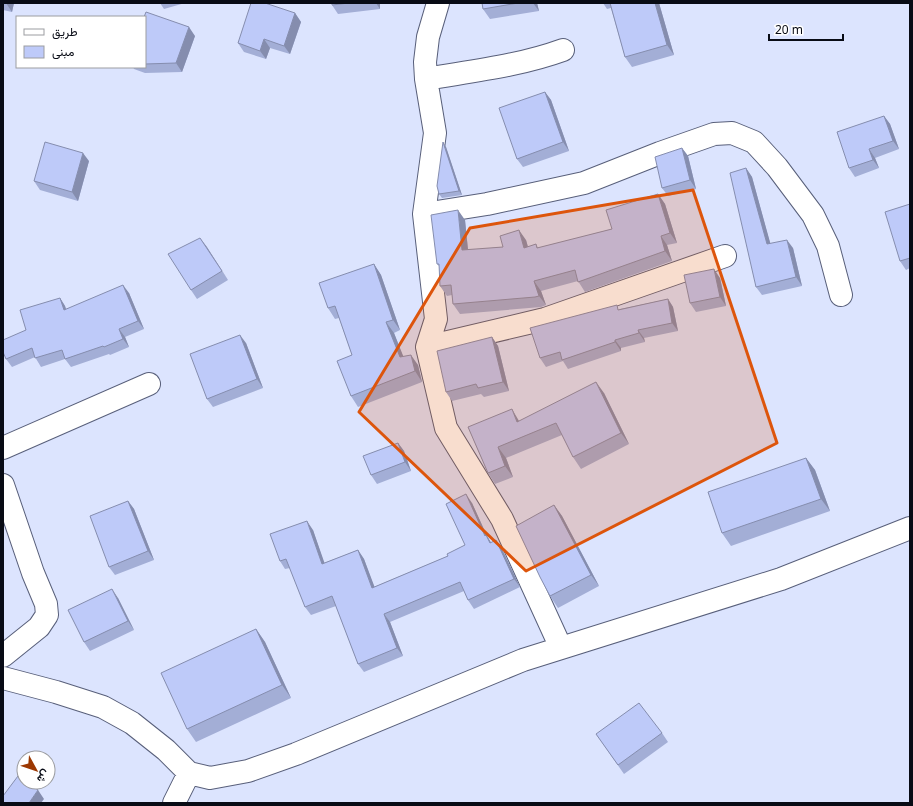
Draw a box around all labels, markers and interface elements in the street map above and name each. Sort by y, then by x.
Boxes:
legend [16,16,146,68]
scale bar [769,16,843,42]
text: 20 m [775,21,803,38]
text: طريق [52,23,78,40]
text: مبنى [52,43,74,60]
north arrow [16,750,56,790]
text: ش [34,767,54,787]

